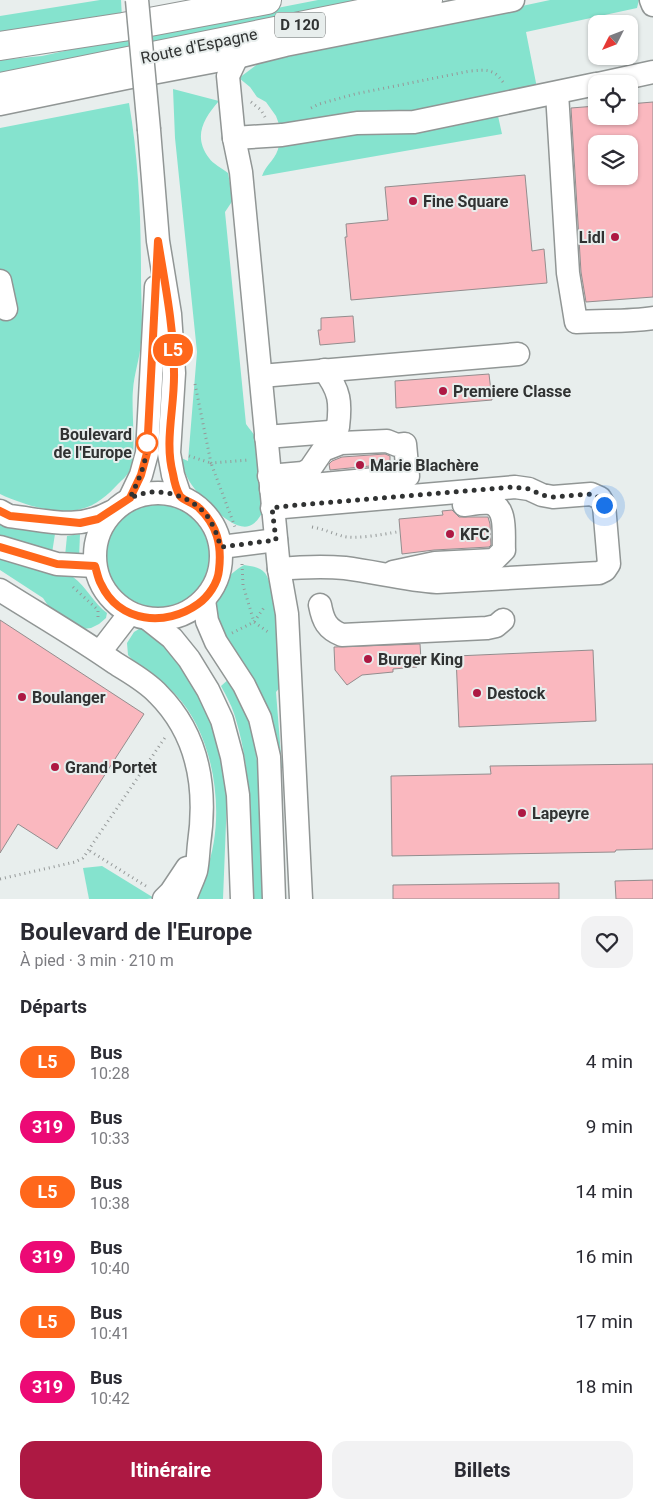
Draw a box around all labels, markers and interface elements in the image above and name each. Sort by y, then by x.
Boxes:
road number: D 120 [275,12,325,38]
north arrow [588,15,638,65]
map controls [588,15,638,185]
street label: Route d'Espagne [139,24,259,68]
button: locate [588,75,638,125]
button: layers [588,135,638,185]
place label: Fine Square [423,192,509,211]
marker: Fine Square [407,195,419,207]
place label: Lidl [579,228,605,247]
marker: Lidl [609,231,621,243]
line badge: L5 [150,334,196,366]
text: L5 [163,339,183,360]
place label: Premiere Classe [453,382,571,401]
marker: Premiere Classe [437,385,449,397]
place label: Boulevard de l'Europe [53,425,132,462]
marker: Boulevard de l'Europe [136,432,158,454]
place label: Marie Blachère [370,456,479,475]
marker: Marie Blachère [354,459,366,471]
your location [592,493,617,518]
place label: KFC [460,525,489,544]
marker: KFC [444,528,456,540]
place label: Burger King [378,650,463,669]
marker: Burger King [362,653,374,665]
place label: Destock [487,684,546,703]
marker: Destock [471,687,483,699]
place label: Boulanger [32,688,106,707]
marker: Boulanger [16,691,28,703]
place label: Grand Portet [65,758,158,777]
marker: Grand Portet [49,761,61,773]
place label: Lapeyre [532,804,590,823]
marker: Lapeyre [516,807,528,819]
button: heart [581,916,633,968]
text: Boulevard de l'Europe [20,918,252,946]
text: À pied · 3 min · 210 m [20,951,174,970]
text: Départs [20,995,87,1018]
text: Bus [90,1041,123,1064]
text: 4 min [586,1050,633,1073]
text: L5 [37,1051,58,1072]
text: 10:28 [90,1064,130,1083]
text: Bus [90,1106,123,1129]
text: 9 min [586,1115,633,1138]
text: 319 [32,1116,63,1137]
text: 10:33 [90,1129,130,1148]
text: Bus [90,1171,123,1194]
text: 14 min [575,1180,633,1203]
text: L5 [37,1181,58,1202]
text: 10:38 [90,1194,130,1213]
text: Bus [90,1236,123,1259]
text: 16 min [575,1245,633,1268]
text: 319 [32,1246,63,1267]
text: 10:40 [90,1259,130,1278]
text: Bus [90,1301,123,1324]
text: 17 min [575,1310,633,1333]
text: L5 [37,1311,58,1332]
text: 10:41 [90,1324,130,1343]
text: Bus [90,1366,123,1389]
text: 18 min [575,1375,633,1398]
text: 319 [32,1376,63,1397]
text: 10:42 [90,1389,130,1408]
button: Itinéraire [20,1441,322,1499]
button: Billets [332,1441,633,1499]

